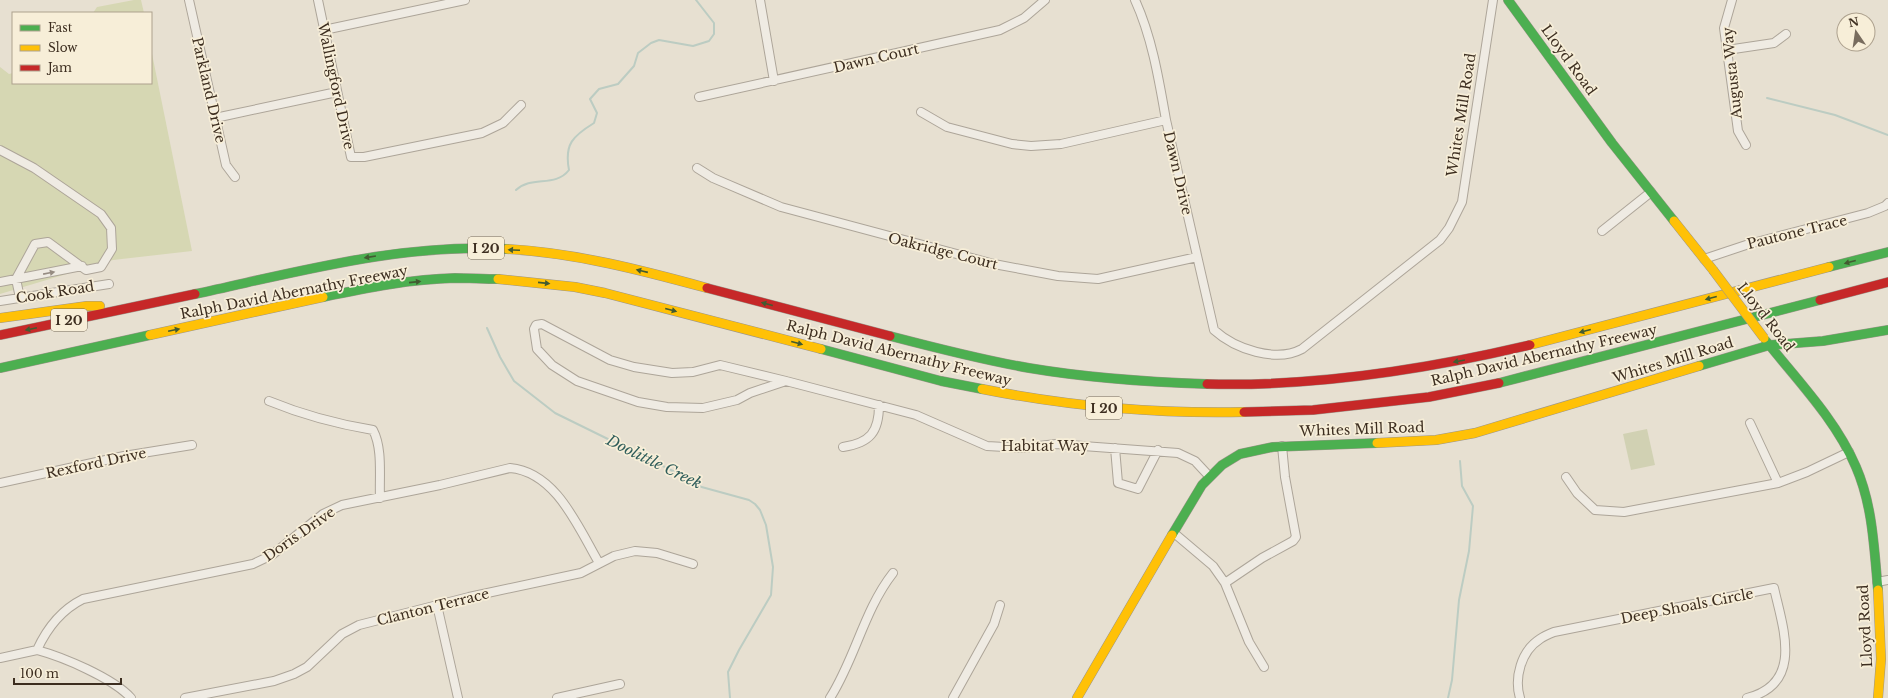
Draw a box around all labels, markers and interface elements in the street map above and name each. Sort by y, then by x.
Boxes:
legend [12,12,152,84]
north arrow [1836,12,1876,52]
text: N [1847,14,1861,30]
text: Fast [48,20,73,35]
street label: Wallingford Drive [314,20,358,151]
street label: Lloyd Road [1537,21,1601,99]
street label: Augusta Way [1718,26,1746,121]
street label: Parkland Drive [188,35,230,145]
street label: Dawn Court [832,39,921,77]
text: Slow [48,40,78,55]
street label: Whites Mill Road [1442,51,1480,179]
text: Jam [46,60,72,75]
street label: Dawn Drive [1160,129,1196,217]
street label: Pautone Trace [1745,211,1849,253]
street label: Oakridge Court [886,229,1000,274]
road number: I 20 [468,237,504,259]
one-way arrow [508,246,520,253]
one-way arrow [364,254,376,260]
one-way arrow [1844,259,1857,265]
street label: Ralph David Abernathy Freeway [179,261,409,323]
one-way arrow [635,267,648,273]
one-way arrow [43,269,55,275]
street label: Cook Road [14,277,96,307]
one-way arrow [409,278,421,285]
street label: Lloyd Road [1733,279,1799,356]
one-way arrow [538,280,550,286]
one-way arrow [1705,296,1717,302]
one-way arrow [761,300,774,306]
one-way arrow [666,307,678,313]
road number: I 20 [51,309,87,331]
street label: Ralph David Abernathy Freeway [784,316,1014,390]
street label: Ralph David Abernathy Freeway [1429,320,1659,390]
one-way arrow [25,326,37,332]
one-way arrow [168,327,180,333]
one-way arrow [1579,328,1591,334]
street label: Whites Mill Road [1610,333,1736,387]
one-way arrow [791,340,803,346]
one-way arrow [1453,359,1465,365]
road number: I 20 [1086,397,1122,419]
street label: Whites Mill Road [1298,418,1425,440]
water label: Doolittle Creek [603,430,705,493]
street label: Habitat Way [1001,437,1089,455]
street label: Rexford Drive [44,444,148,482]
street label: Doris Drive [260,503,338,565]
street label: Clanton Terrace [375,584,491,630]
street label: Deep Shoals Circle [1619,584,1755,628]
street label: Lloyd Road [1854,584,1876,668]
scale bar [14,660,121,686]
text: 100 m [20,666,59,681]

